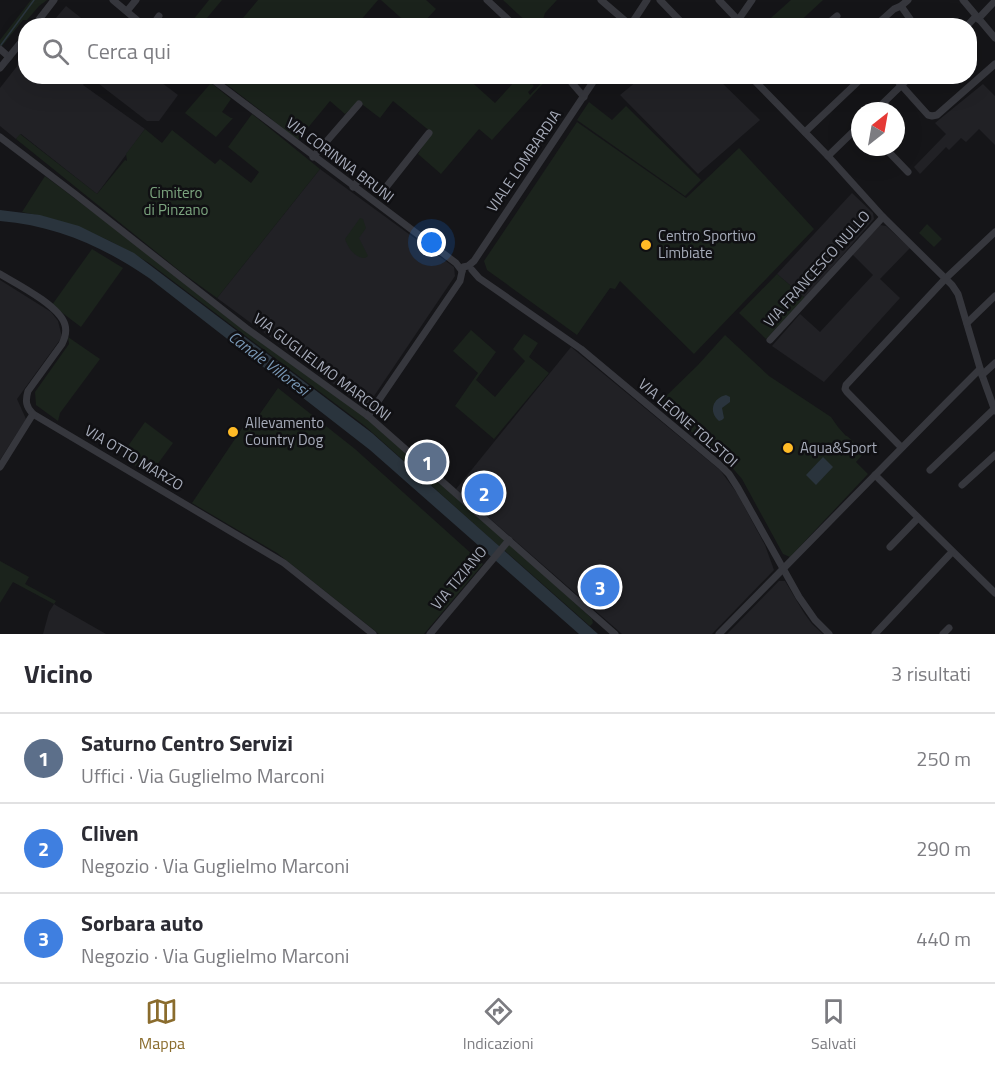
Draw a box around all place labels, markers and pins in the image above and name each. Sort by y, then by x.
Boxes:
place label: Centro Sportivo Limbiate [658,224,756,264]
marker: Centro Sportivo Limbiate [639,238,653,252]
place label: Allevamento Country Dog [245,411,324,451]
marker: Allevamento Country Dog [226,425,240,439]
place label: Aqua&Sport [800,436,878,459]
pin: 1 [408,440,446,484]
marker: Aqua&Sport [781,441,795,455]
pin: 2 [464,470,504,516]
pin: 3 [580,564,620,610]

